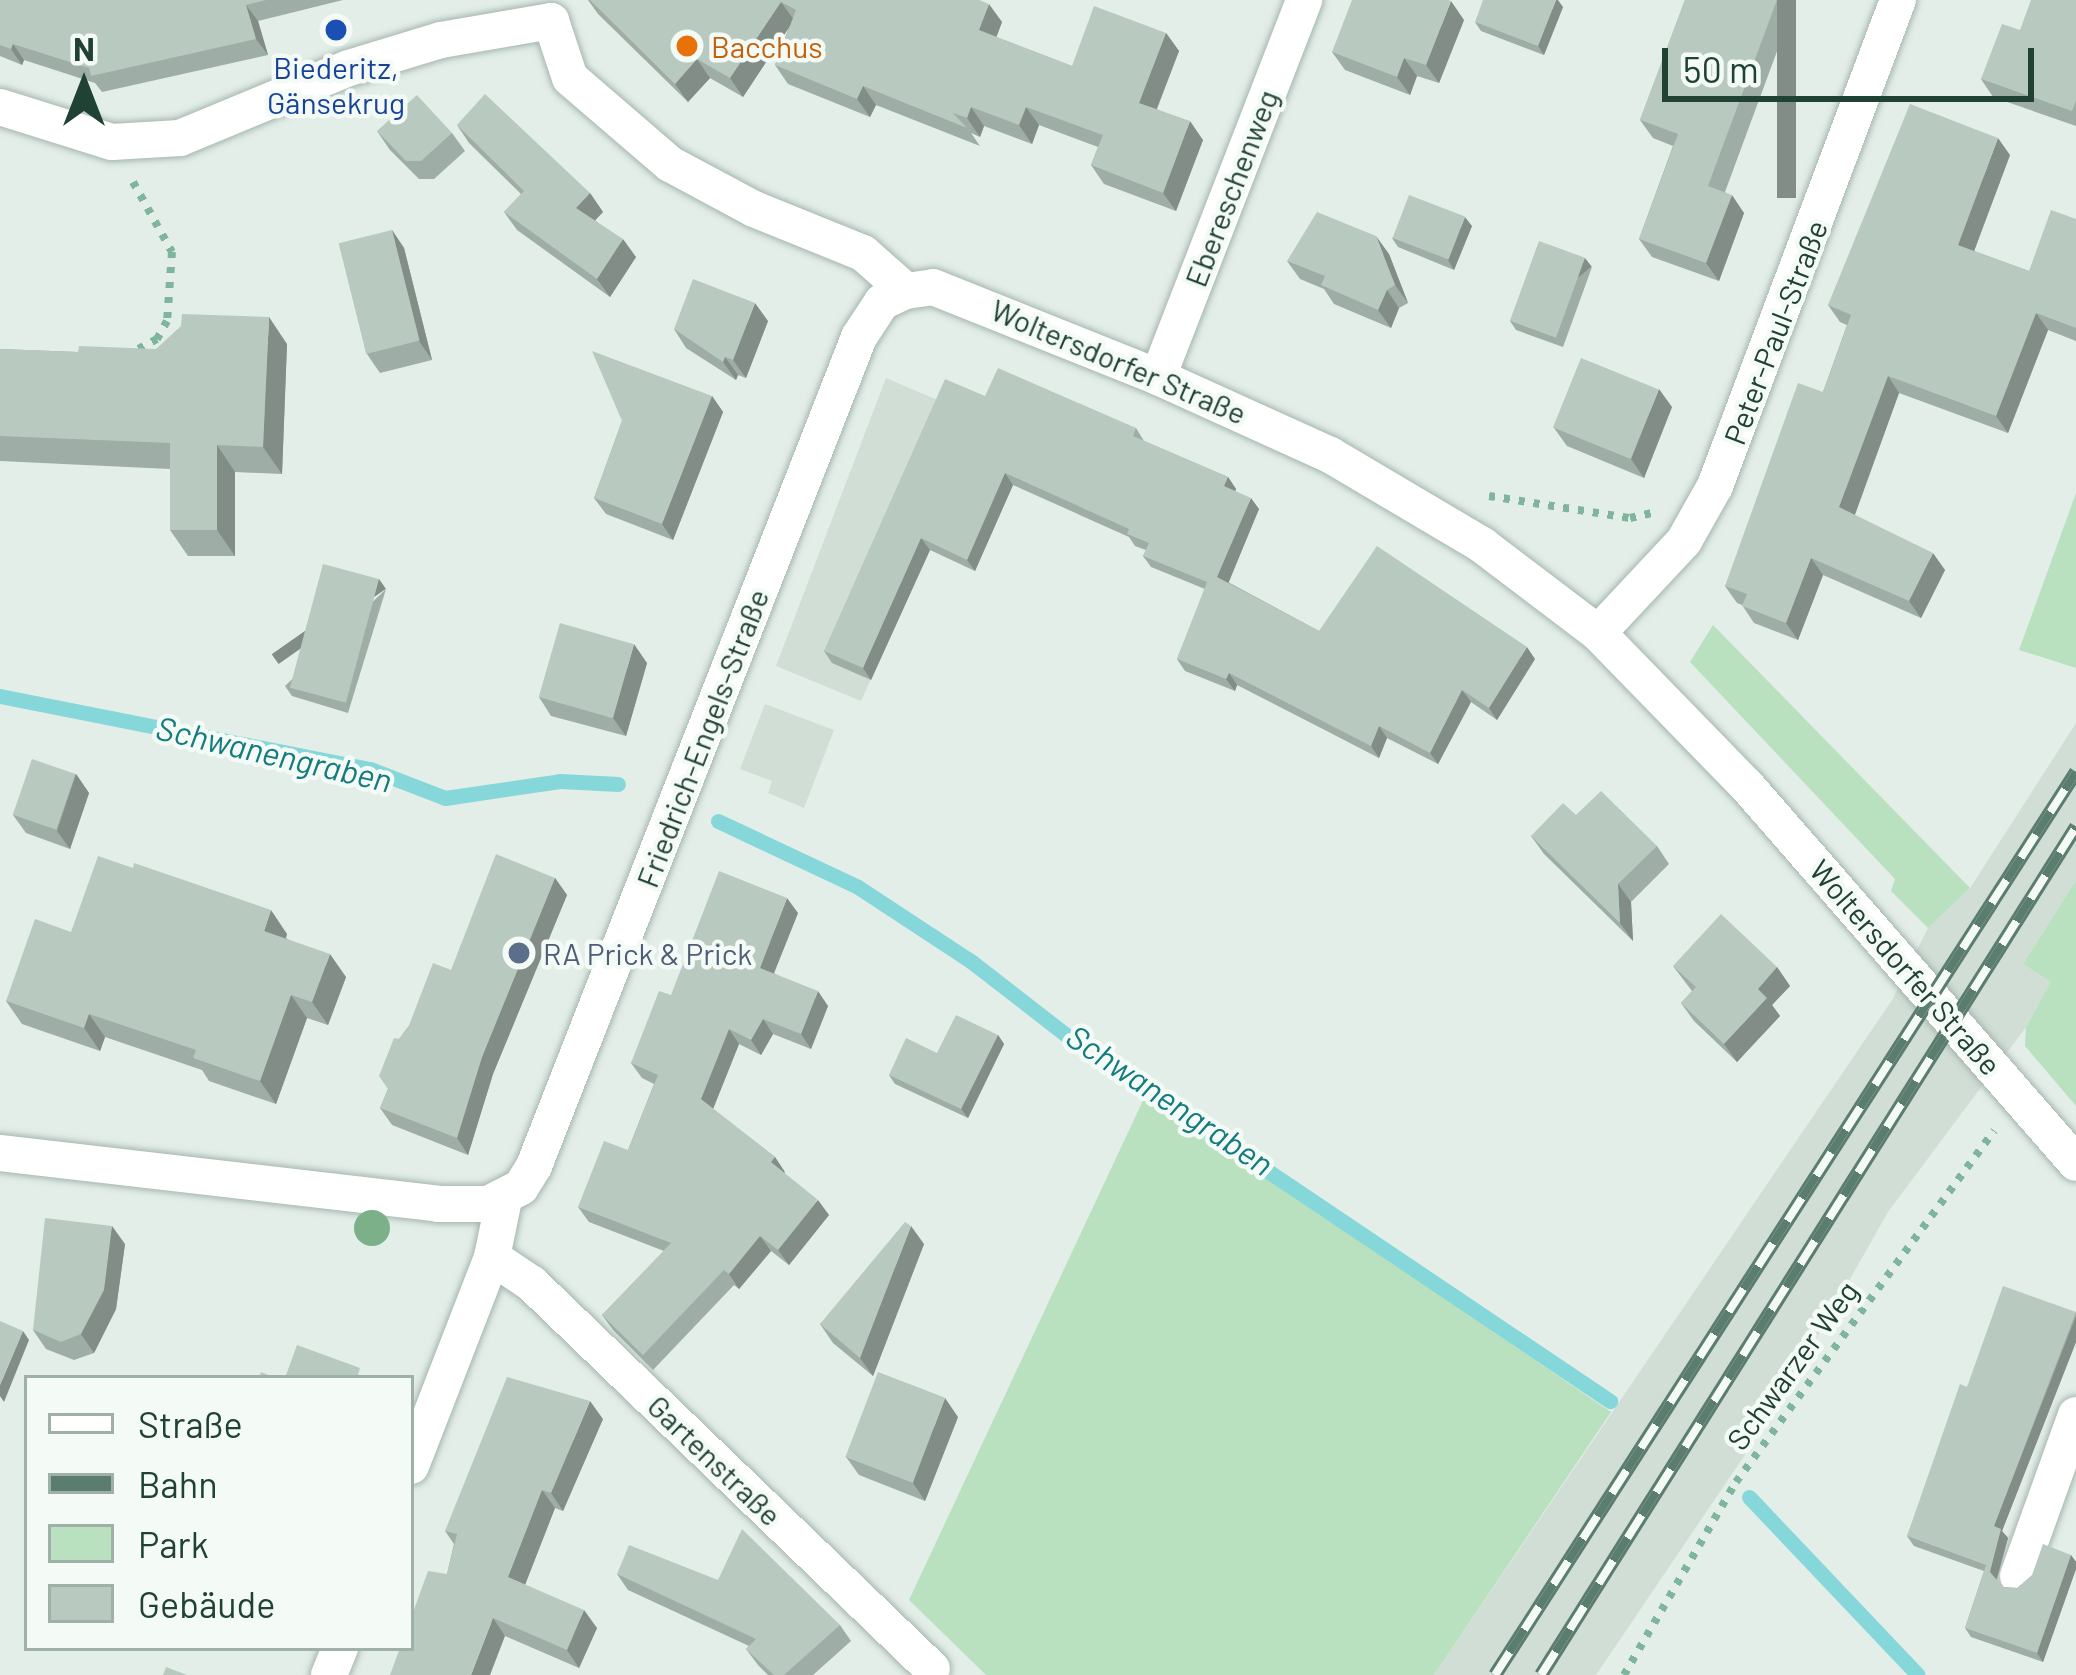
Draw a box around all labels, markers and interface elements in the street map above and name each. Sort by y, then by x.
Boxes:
marker: Biederitz, Gänsekrug [323,17,349,43]
north arrow [24,24,144,144]
scale bar [1668,24,2040,98]
text: N [73,28,95,68]
place label: Bacchus [711,28,823,64]
marker: Bacchus [674,33,700,59]
text: 50 m [1683,47,1759,90]
place label: Biederitz, Gänsekrug [267,49,405,119]
street label: Ebereschenweg [1177,85,1285,291]
street label: Peter-Paul-Straße [1716,215,1834,449]
street label: Woltersdorfer Straße [986,291,1252,431]
street label: Friedrich-Engels-Straße [629,584,775,892]
water label: Schwanengraben [152,708,396,800]
street label: Woltersdorfer Straße [1803,852,2009,1082]
place label: RA Prick & Prick [543,935,752,971]
marker: RA Prick & Prick [506,940,532,966]
water label: Schwanengraben [1059,1016,1281,1184]
street label: Schwarzer Weg [1719,1274,1865,1456]
legend [24,1375,414,1651]
street label: Gartenstraße [641,1387,789,1533]
text: Straße [138,1402,243,1445]
text: Bahn [138,1462,218,1505]
text: Park [138,1522,209,1565]
text: Gebäude [138,1582,275,1625]

